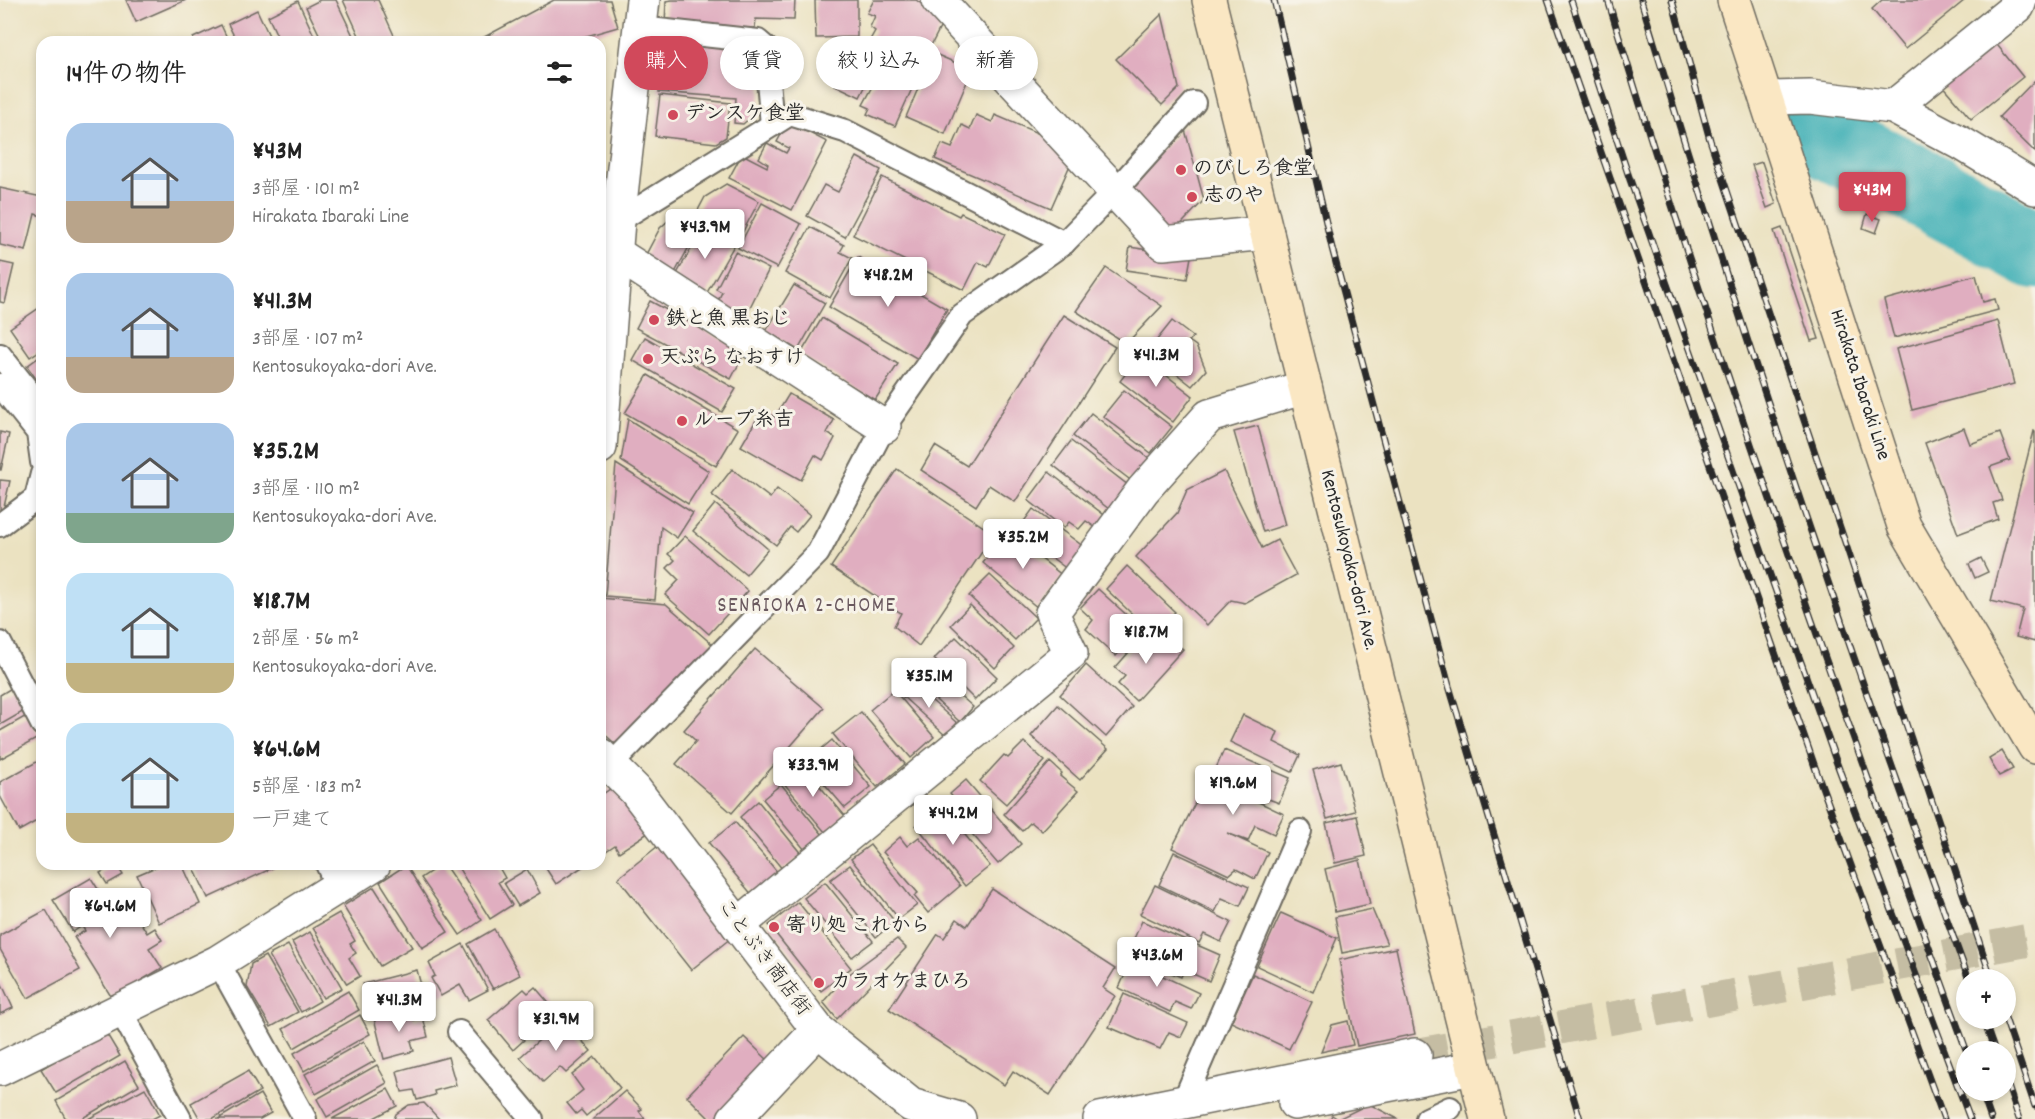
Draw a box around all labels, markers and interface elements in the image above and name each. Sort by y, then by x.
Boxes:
chip: 購入 [624,36,708,90]
chip: 賃貸 [720,36,804,90]
chip: 絞り込み [816,36,942,90]
chip: 新着 [954,36,1038,90]
icon: filters [543,56,576,89]
text: 14件の物件 [66,57,186,94]
place label: デンスケ食堂 [685,101,805,129]
marker: デンスケ食堂 [666,108,680,122]
text: ¥43M [252,134,302,171]
icon: home [114,147,186,219]
place label: のびしろ食堂 [1193,156,1313,184]
marker: のびしろ食堂 [1174,163,1188,177]
pin: ¥43M [1836,172,1908,223]
text: 3部屋 · 101 m² [252,176,360,204]
text: ¥43M [1853,177,1891,205]
place label: 志のや [1204,183,1264,211]
marker: 志のや [1185,190,1199,204]
text: Hirakata Ibaraki Line [252,204,409,232]
pin: ¥43.9M [656,209,754,260]
text: ¥43.9M [679,214,731,242]
pin: ¥48.2M [839,257,937,308]
text: ¥48.2M [863,262,913,290]
text: ¥41.3M [252,284,312,321]
icon: home [114,297,186,369]
place label: 鉄と魚 黒おじ [666,306,791,334]
street label: Hirakata Ibaraki Line [1821,306,1897,464]
marker: 鉄と魚 黒おじ [647,313,661,327]
text: 3部屋 · 107 m² [252,326,363,354]
pin: ¥41.3M [1107,337,1205,388]
text: ¥41.3M [1133,342,1179,370]
place label: 天ぷら なおすけ [660,345,805,373]
marker: 天ぷら なおすけ [641,352,655,366]
text: Kentosukoyaka-dori Ave. [252,354,437,382]
place label: ループ糸吉 [694,407,794,435]
marker: ループ糸吉 [675,414,689,428]
text: ¥35.2M [252,434,319,471]
icon: home [114,447,186,519]
street label: Kentosukoyaka-dori Ave. [1312,467,1384,653]
text: 3部屋 · 110 m² [252,476,360,504]
text: Kentosukoyaka-dori Ave. [252,504,437,532]
pin: ¥35.2M [974,519,1072,570]
text: ¥35.2M [997,524,1049,552]
text: ¥18.7M [252,584,310,621]
district label: SENRIOKA 2-CHOME [717,592,897,622]
icon: home [114,597,186,669]
pin: ¥18.7M [1097,614,1195,665]
text: ¥18.7M [1124,619,1168,647]
text: 2部屋 · 56 m² [252,626,359,654]
text: Kentosukoyaka-dori Ave. [252,654,437,682]
pin: ¥35.1M [880,658,978,709]
text: ¥35.1M [905,663,953,691]
text: ¥64.6M [252,732,320,769]
icon: home [114,747,186,819]
pin: ¥33.9M [764,747,862,798]
text: ¥33.9M [787,752,839,780]
pin: ¥19.6M [1184,765,1282,816]
text: ¥19.6M [1209,770,1257,798]
text: 5部屋 · 183 m² [252,774,362,802]
pin: ¥44.2M [904,795,1002,846]
text: ¥44.2M [928,800,978,828]
text: 一戸建て [252,807,332,835]
pin: ¥64.6M [61,888,159,939]
text: ¥64.6M [84,893,136,921]
street label: ことぶき商店街 [710,894,816,1022]
place label: 寄り処 これから [786,913,931,941]
marker: 寄り処 これから [767,920,781,934]
pin: ¥43.6M [1108,937,1206,988]
text: ¥43.6M [1131,942,1183,970]
place label: カラオケまひろ [831,969,971,997]
map controls [1956,969,2016,1101]
button: + [1956,969,2016,1029]
marker: カラオケまひろ [812,976,826,990]
pin: ¥41.3M [350,982,448,1033]
text: ¥41.3M [376,987,422,1015]
pin: ¥31.9M [507,1001,605,1052]
text: ¥31.9M [532,1006,580,1034]
button: − [1956,1041,2016,1101]

